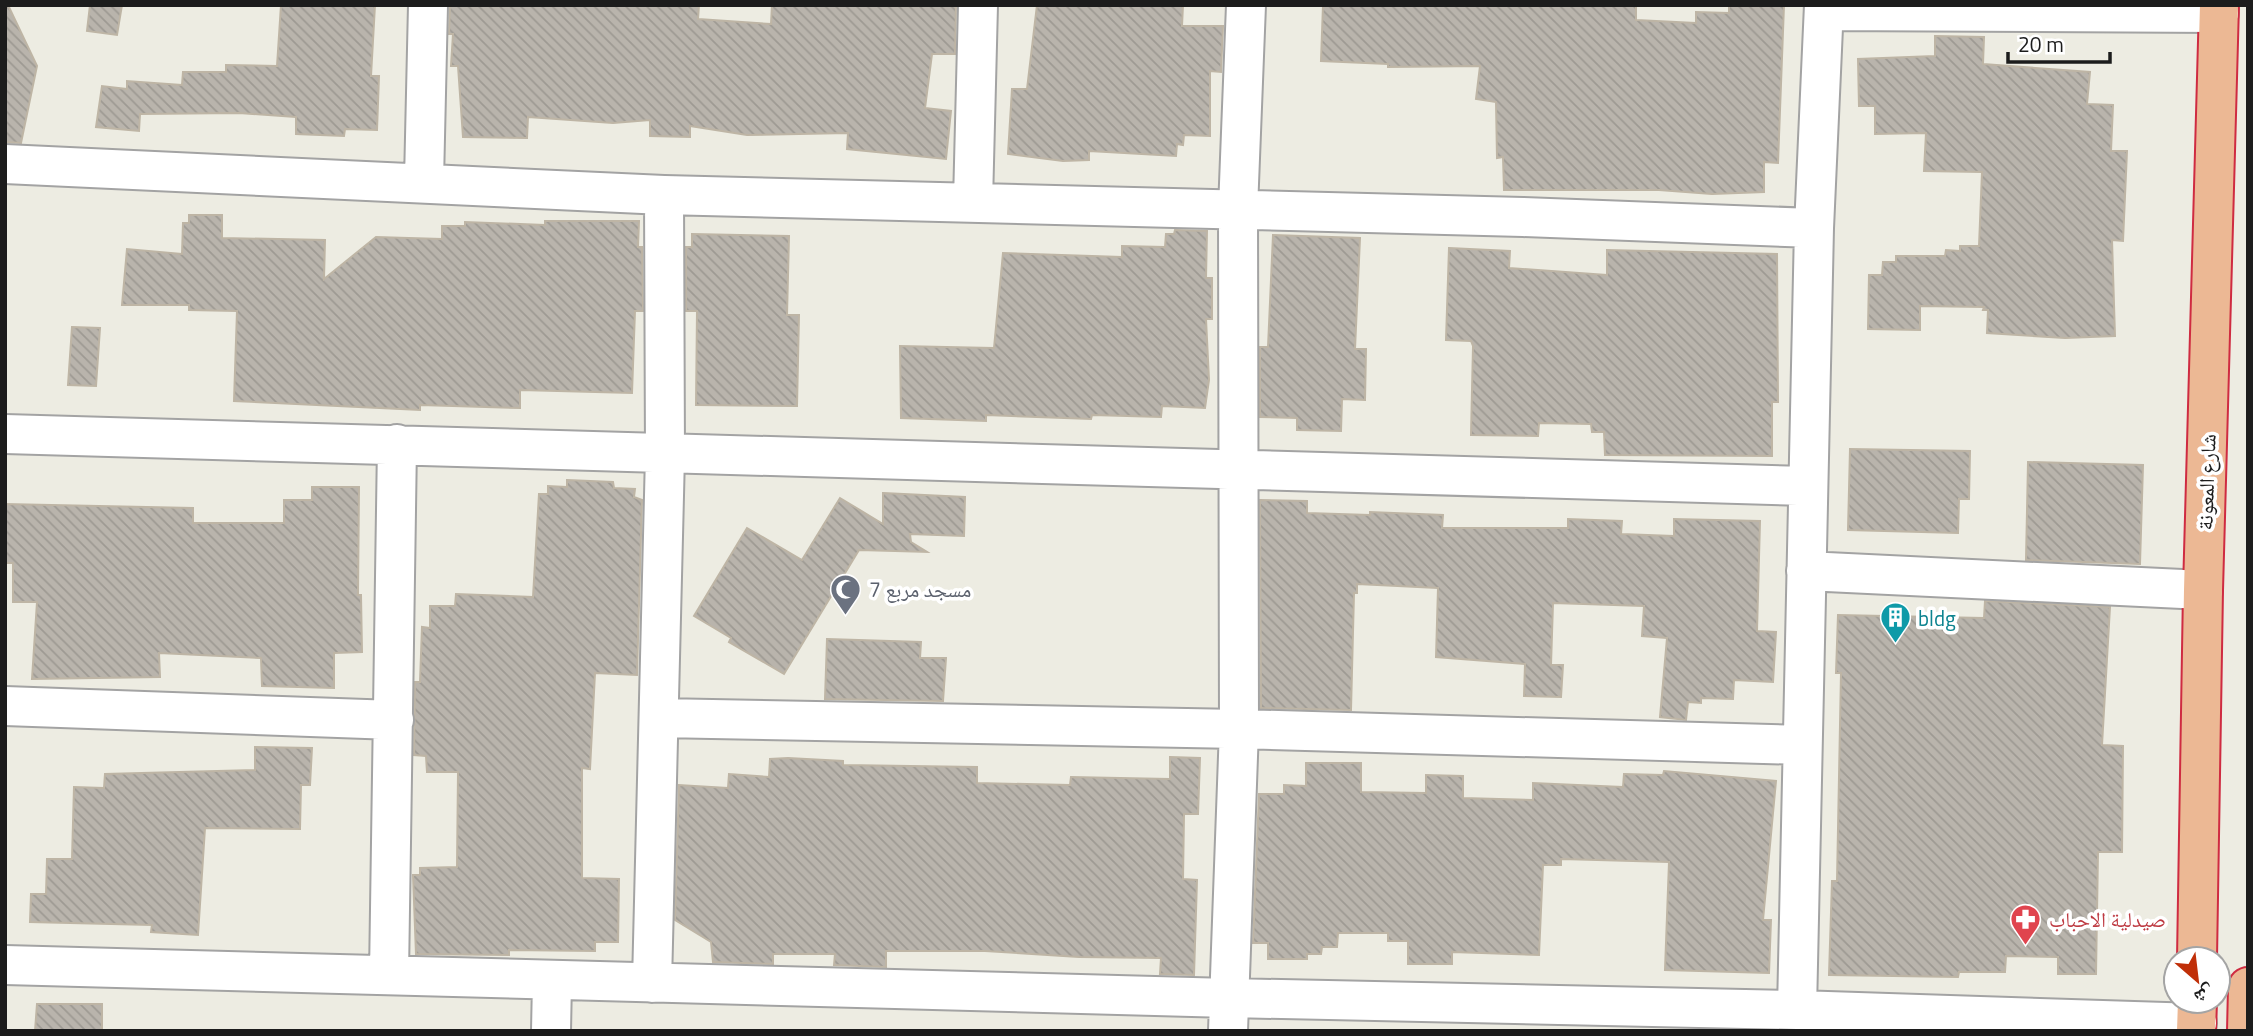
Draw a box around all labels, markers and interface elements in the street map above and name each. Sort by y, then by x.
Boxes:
scale bar [2008,21,2110,65]
text: 20 m [2018,28,2064,60]
street label: شارع المعونة [2188,433,2224,531]
mosque icon: مسجد مربع 7 [829,572,863,616]
place label: مسجد مربع 7 [869,573,971,605]
building icon: bldg [1878,601,1912,645]
place label: bldg [1918,602,1956,634]
pharmacy icon: صيدلية الاحباب [2009,902,2043,946]
place label: صيدلية الاحباب [2049,903,2166,935]
north arrow [2162,945,2232,1015]
text: ش [2190,978,2221,1013]

